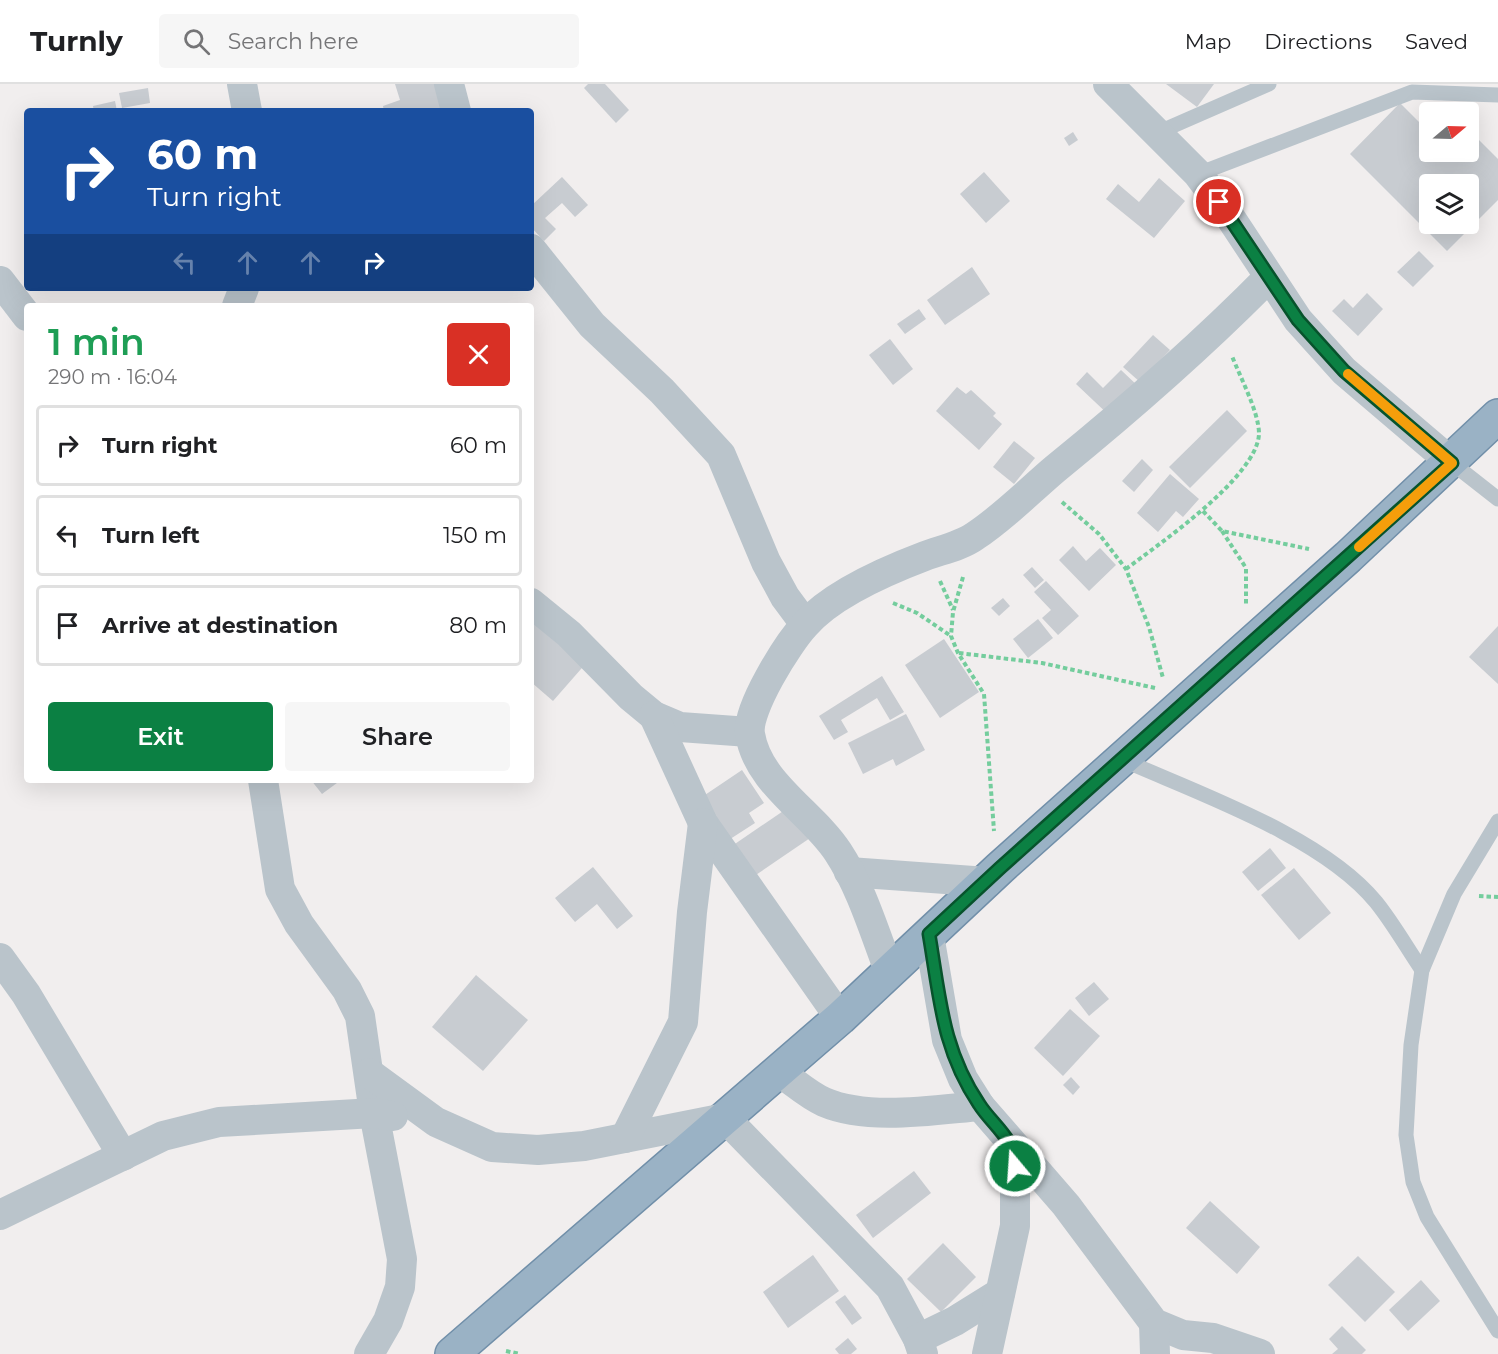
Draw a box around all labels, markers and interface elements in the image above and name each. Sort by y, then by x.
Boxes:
search box [159,14,579,68]
text: Turnly [30,24,123,58]
icon: search [180,25,213,58]
text: Search here [228,28,359,55]
text: Map [1185,29,1231,54]
text: Directions [1264,29,1372,54]
text: Saved [1405,29,1468,54]
north arrow [1419,102,1479,162]
map controls [1419,102,1479,234]
text: 60 m [147,128,258,180]
icon: right [48,132,126,210]
button: layers [1419,174,1479,234]
pin [1193,176,1244,227]
text: Turn right [147,180,282,213]
icon: arrive [1202,185,1235,218]
icon: left [168,246,201,279]
icon: ahead [231,246,264,279]
icon: ahead [294,246,327,279]
icon: right [357,246,390,279]
text: 1 min [48,320,145,364]
button: close [447,323,510,386]
text: 290 m · 16:04 [48,365,177,389]
icon: right [51,429,84,462]
text: Turn right [102,432,217,459]
text: 60 m [450,432,507,459]
icon: left [51,519,84,552]
text: Turn left [102,522,200,549]
text: 150 m [443,522,507,549]
icon: arrive [51,609,84,642]
text: Arrive at destination [102,612,338,639]
text: 80 m [449,612,507,639]
button: Exit [48,702,273,771]
button: Share [285,702,510,771]
position arrow [983,1134,1047,1198]

